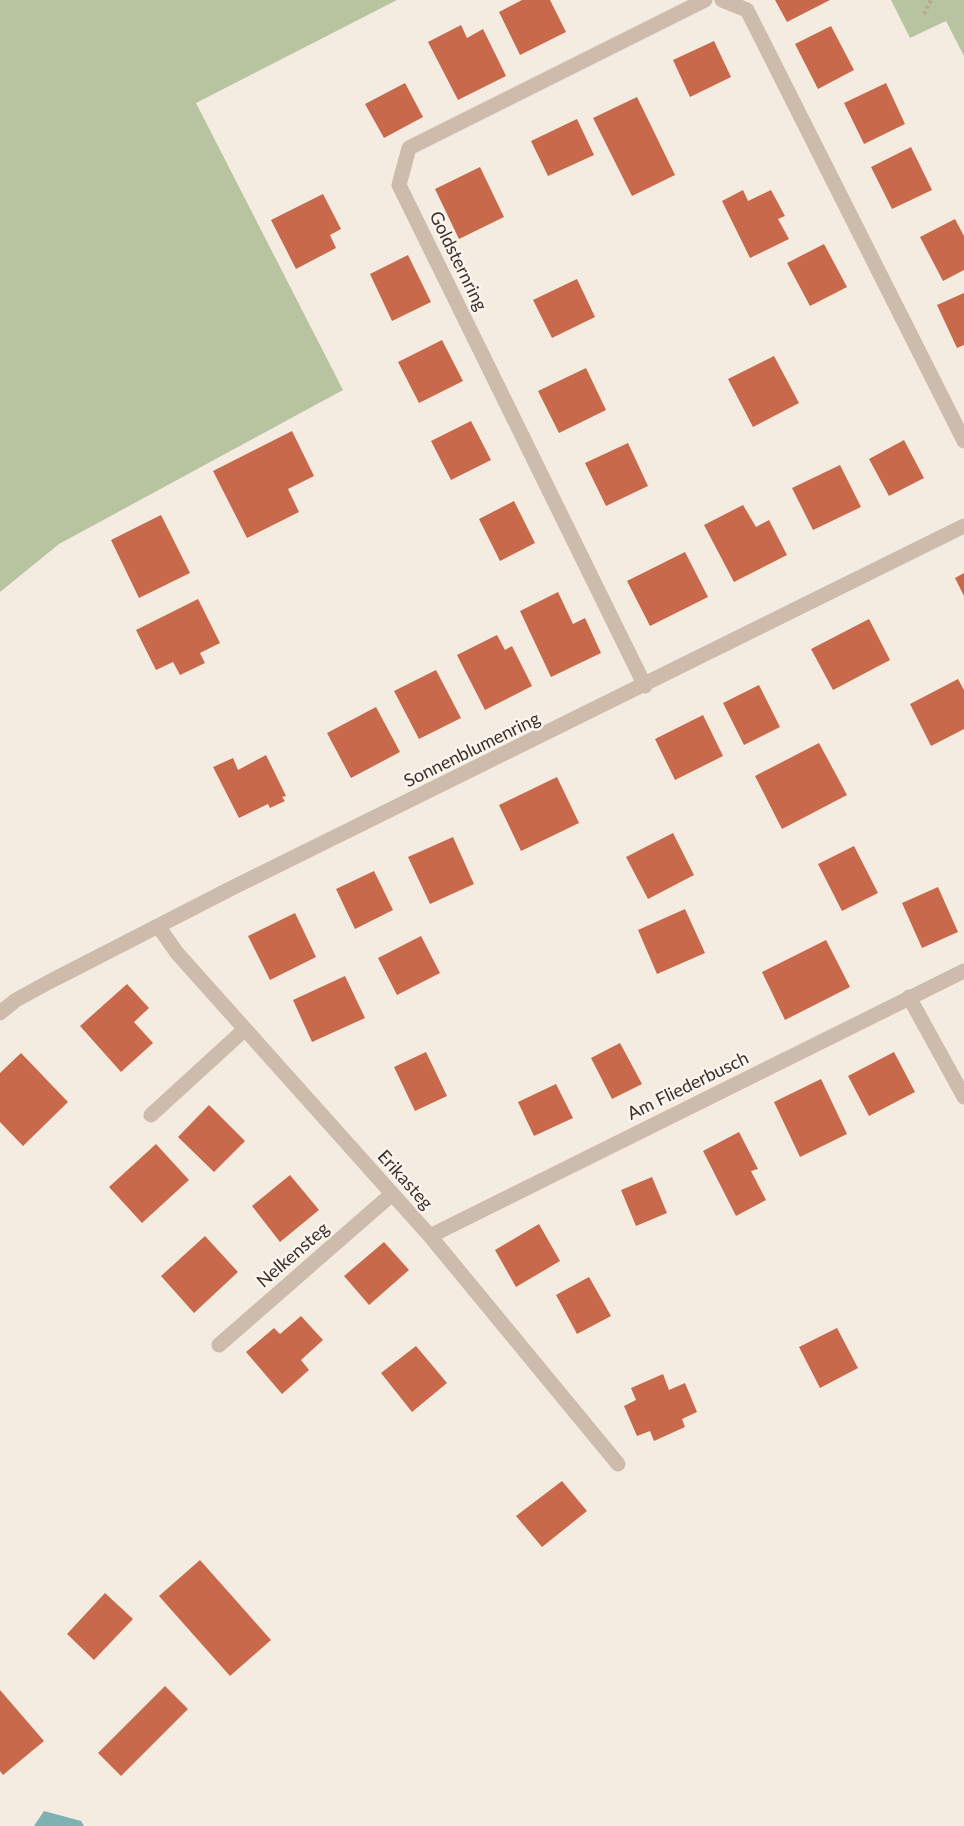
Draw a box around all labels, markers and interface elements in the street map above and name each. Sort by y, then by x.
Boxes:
street label: Goldsternring [425,208,491,314]
street label: Sonnenblumenring [401,708,543,792]
street label: Am Fliederbusch [624,1047,752,1125]
street label: Erikasteg [373,1146,437,1214]
street label: Nelkensteg [253,1218,333,1292]

